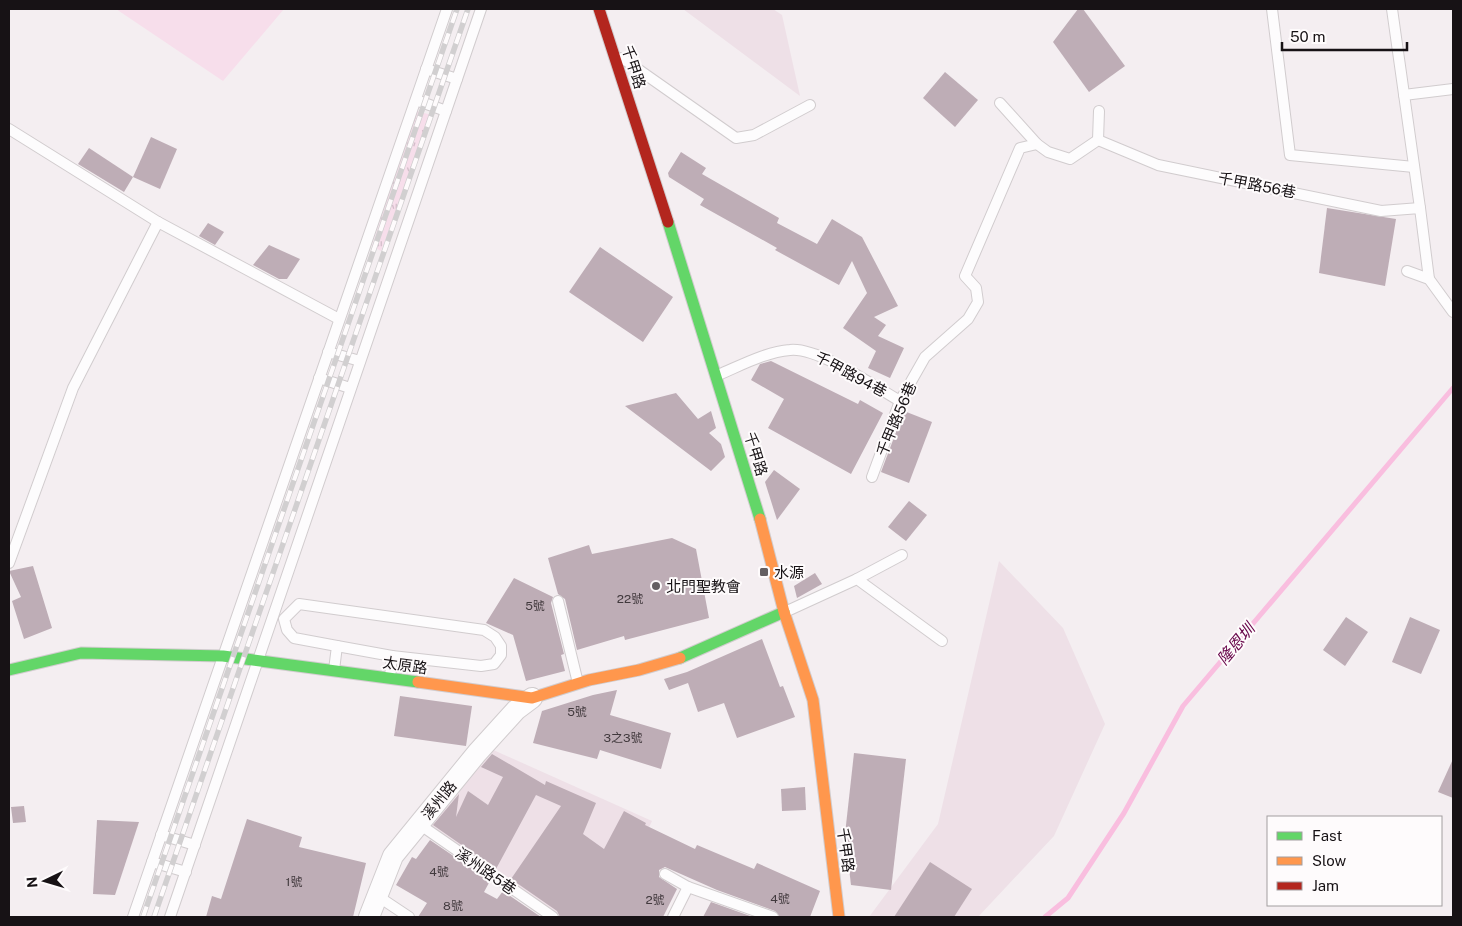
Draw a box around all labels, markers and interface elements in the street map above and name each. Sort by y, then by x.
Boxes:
scale bar [1282,20,1407,52]
text: 50 m [1290,28,1325,45]
street label: 千甲路 [619,43,649,91]
street label: 千甲路56巷 [1217,169,1297,201]
street label: 千甲路94巷 [812,348,890,400]
street label: 千甲路56巷 [873,379,919,459]
street label: 千甲路 [741,430,771,478]
place label: 水源 [774,564,804,581]
marker: 水源 [758,566,770,578]
place label: 北門聖教會 [666,578,741,595]
marker: 北門聖教會 [650,580,662,592]
house number: 22號 [617,592,643,606]
house number: 5號 [525,599,545,613]
water label: 隆恩圳 [1213,618,1260,668]
street label: 太原路 [382,653,428,677]
house number: 5號 [567,705,587,719]
house number: 3之3號 [603,731,643,745]
street label: 溪州路 [418,777,460,823]
legend [1267,816,1442,906]
street label: 千甲路 [834,827,858,873]
text: Fast [1312,827,1342,844]
street label: 溪州路5巷 [453,844,519,898]
text: Slow [1312,852,1347,869]
north arrow [20,856,70,906]
house number: 4號 [429,865,449,879]
house number: 1號 [286,875,302,889]
text: N [24,876,40,888]
text: Jam [1312,877,1339,894]
house number: 4號 [770,892,790,906]
house number: 2號 [645,893,665,907]
house number: 8號 [443,899,463,913]

